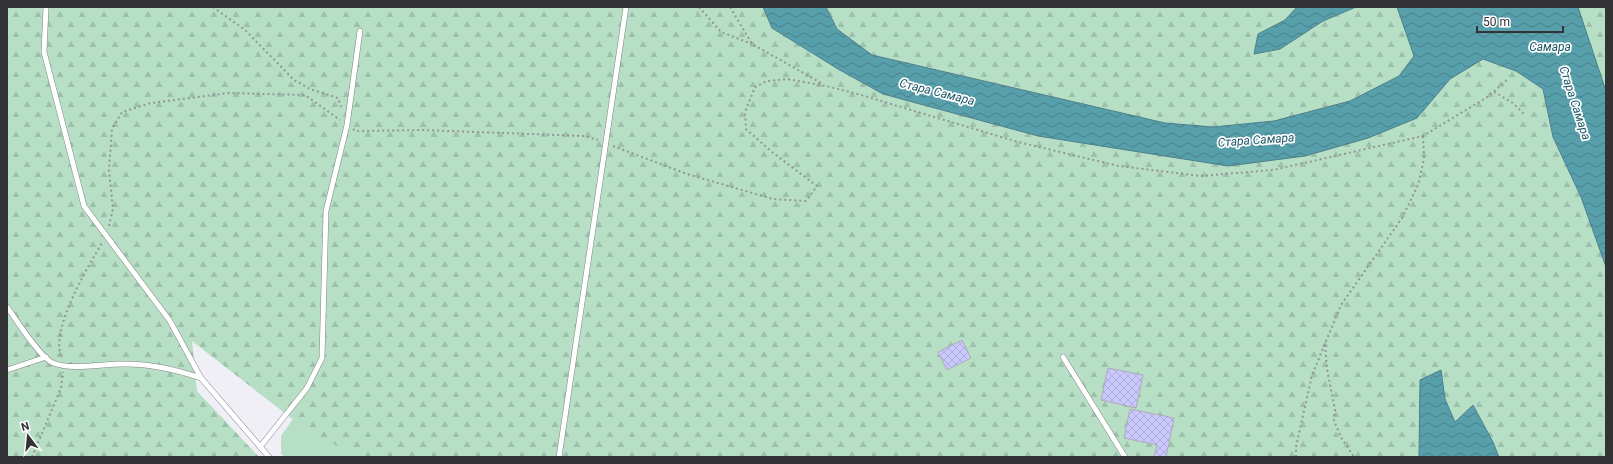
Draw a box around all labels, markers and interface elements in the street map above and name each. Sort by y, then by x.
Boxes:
scale bar [1477,8,1563,34]
text: 50 m [1483,15,1510,29]
water label: Самара [1529,40,1571,54]
water label: Стара Самара [1556,64,1594,142]
water label: Стара Самара [898,76,976,108]
water label: Стара Самара [1217,130,1295,150]
north arrow [8,416,48,456]
text: N [20,419,31,434]

